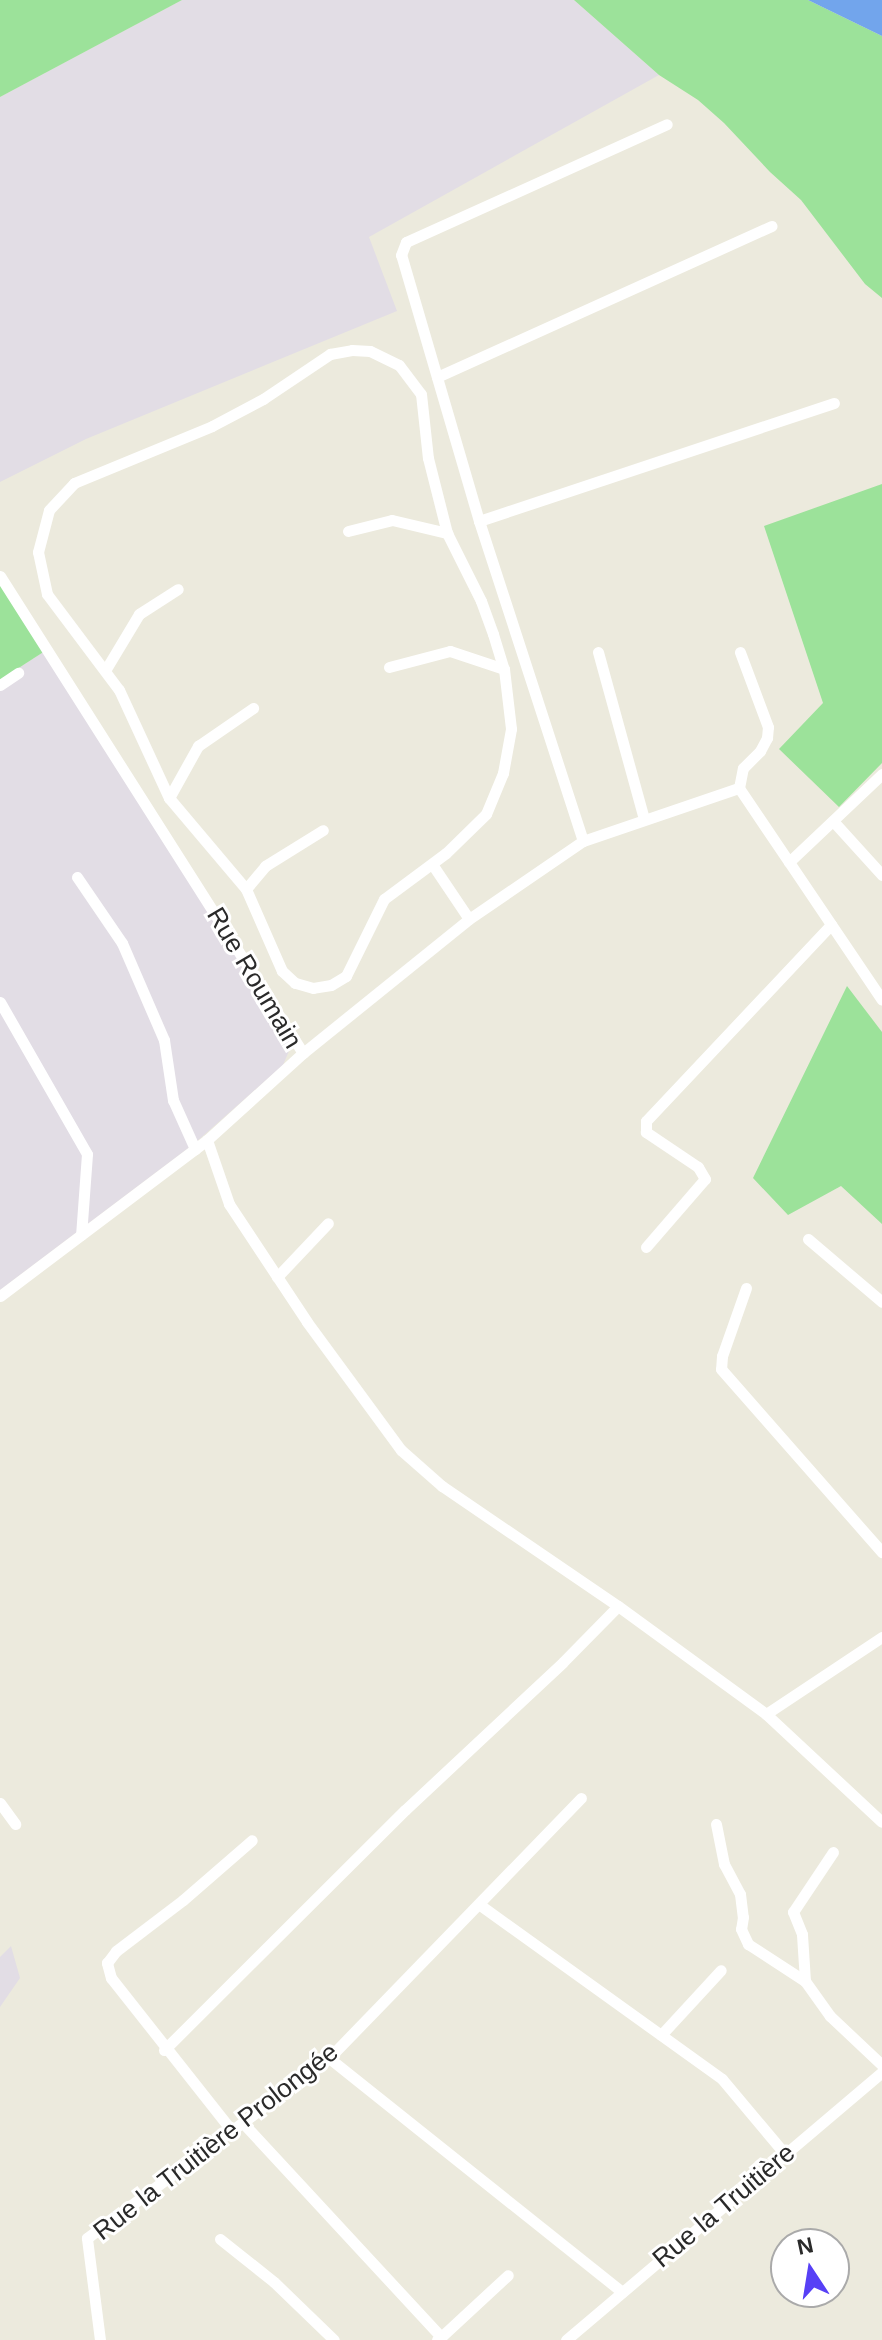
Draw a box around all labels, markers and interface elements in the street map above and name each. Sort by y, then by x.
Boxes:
street label: Rue Roumain [200,902,308,1054]
street label: Rue la Truitière Prolongée [87,2037,345,2247]
street label: Rue la Truitière [646,2137,802,2275]
north arrow [770,2228,850,2308]
text: N [795,2232,816,2260]

